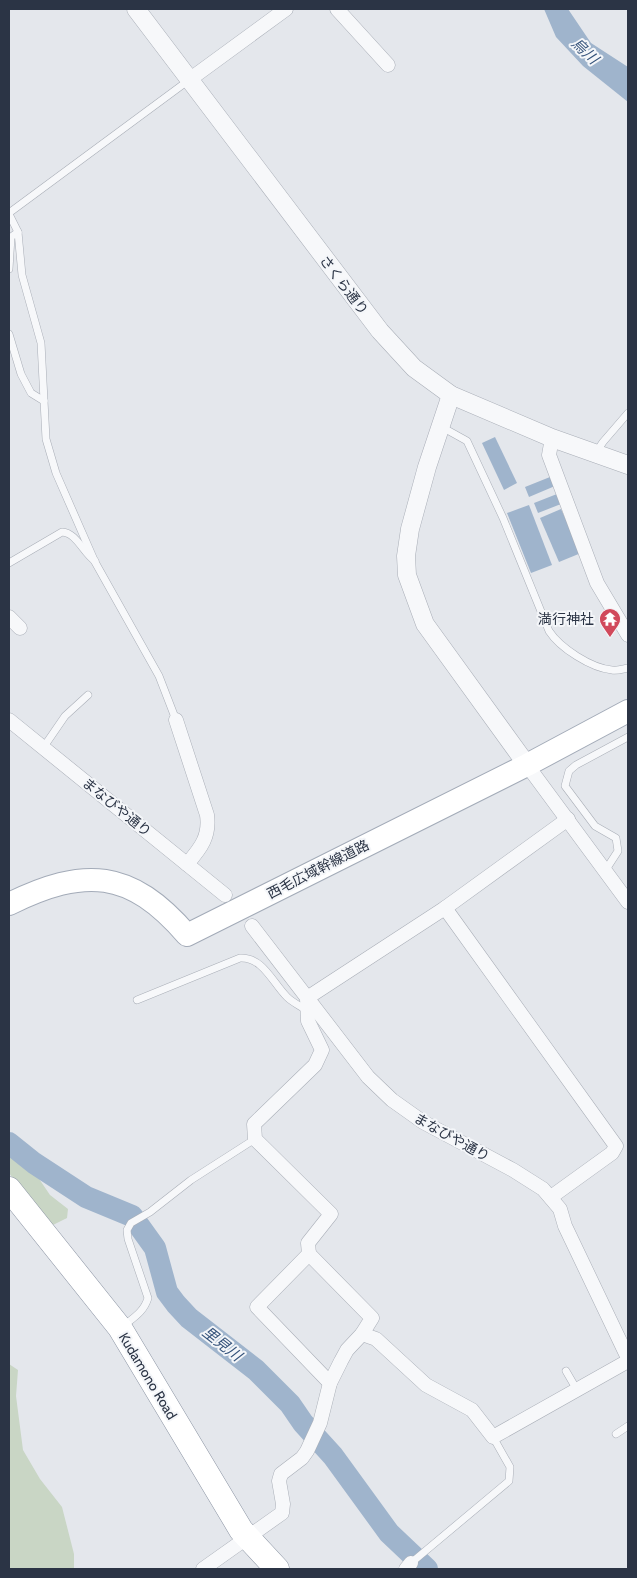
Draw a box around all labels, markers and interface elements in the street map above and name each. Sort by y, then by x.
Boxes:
water label: 烏川 [568,34,604,69]
street label: さくら通り [316,252,372,318]
temple icon: 満行神社 [598,607,622,638]
place label: 満行神社 [538,610,594,628]
street label: まなびや通り [79,774,155,840]
street label: 西毛広域幹線道路 [264,836,372,902]
street label: まなびや通り [411,1109,493,1165]
water label: 里見川 [199,1323,247,1366]
street label: Kudamono Road [115,1329,181,1423]

